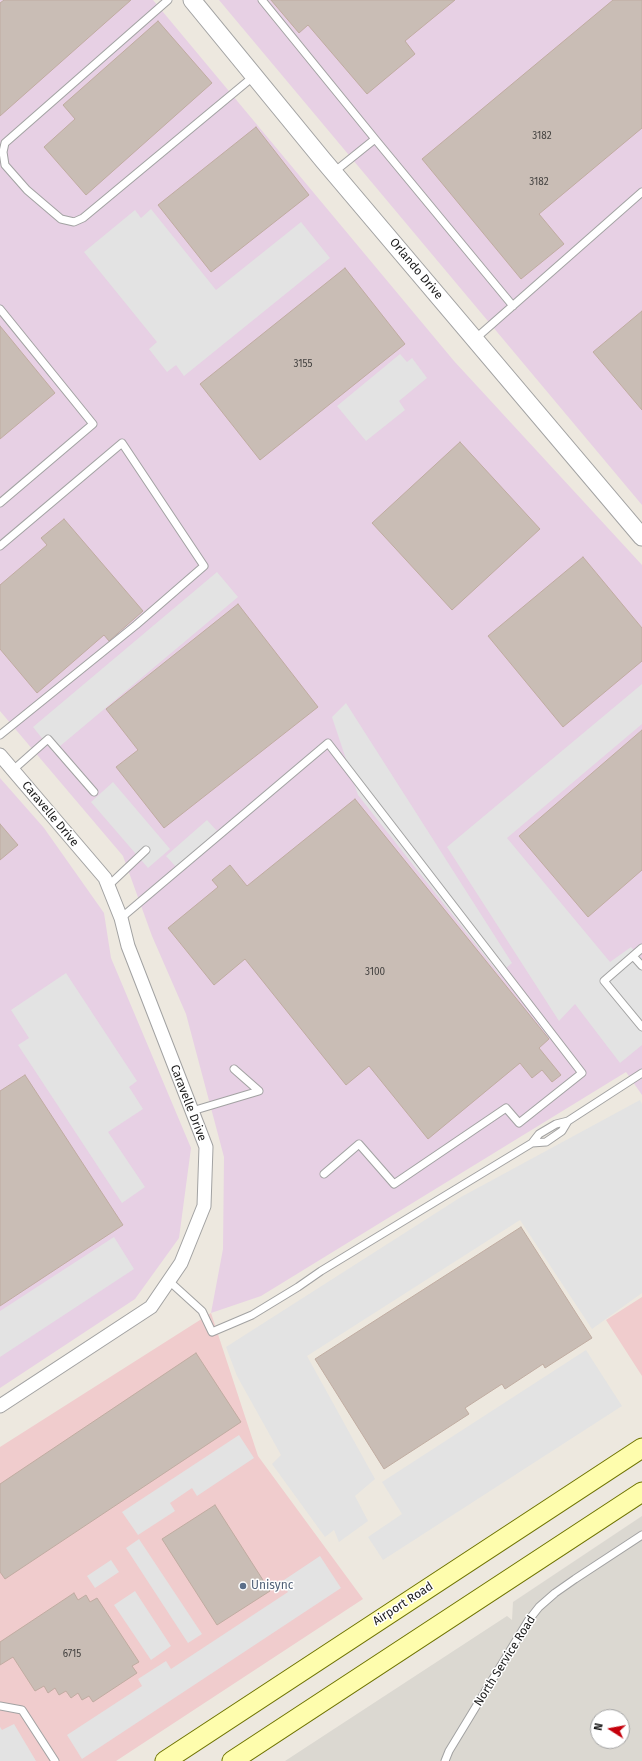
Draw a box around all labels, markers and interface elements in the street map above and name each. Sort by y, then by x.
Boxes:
house number: 3182 [532,130,552,142]
house number: 3182 [529,176,549,188]
street label: Orlando Drive [386,235,446,303]
house number: 3155 [293,358,313,370]
street label: Caravelle Drive [18,778,82,850]
house number: 3100 [365,966,385,978]
street label: Caravelle Drive [167,1063,209,1143]
place label: Unisync [251,1579,293,1593]
street label: Airport Road [370,1579,436,1629]
marker: Unisync [238,1581,248,1591]
street label: North Service Road [471,1613,539,1709]
house number: 6715 [63,1648,81,1660]
north arrow [590,1709,630,1749]
text: N [592,1722,606,1732]

